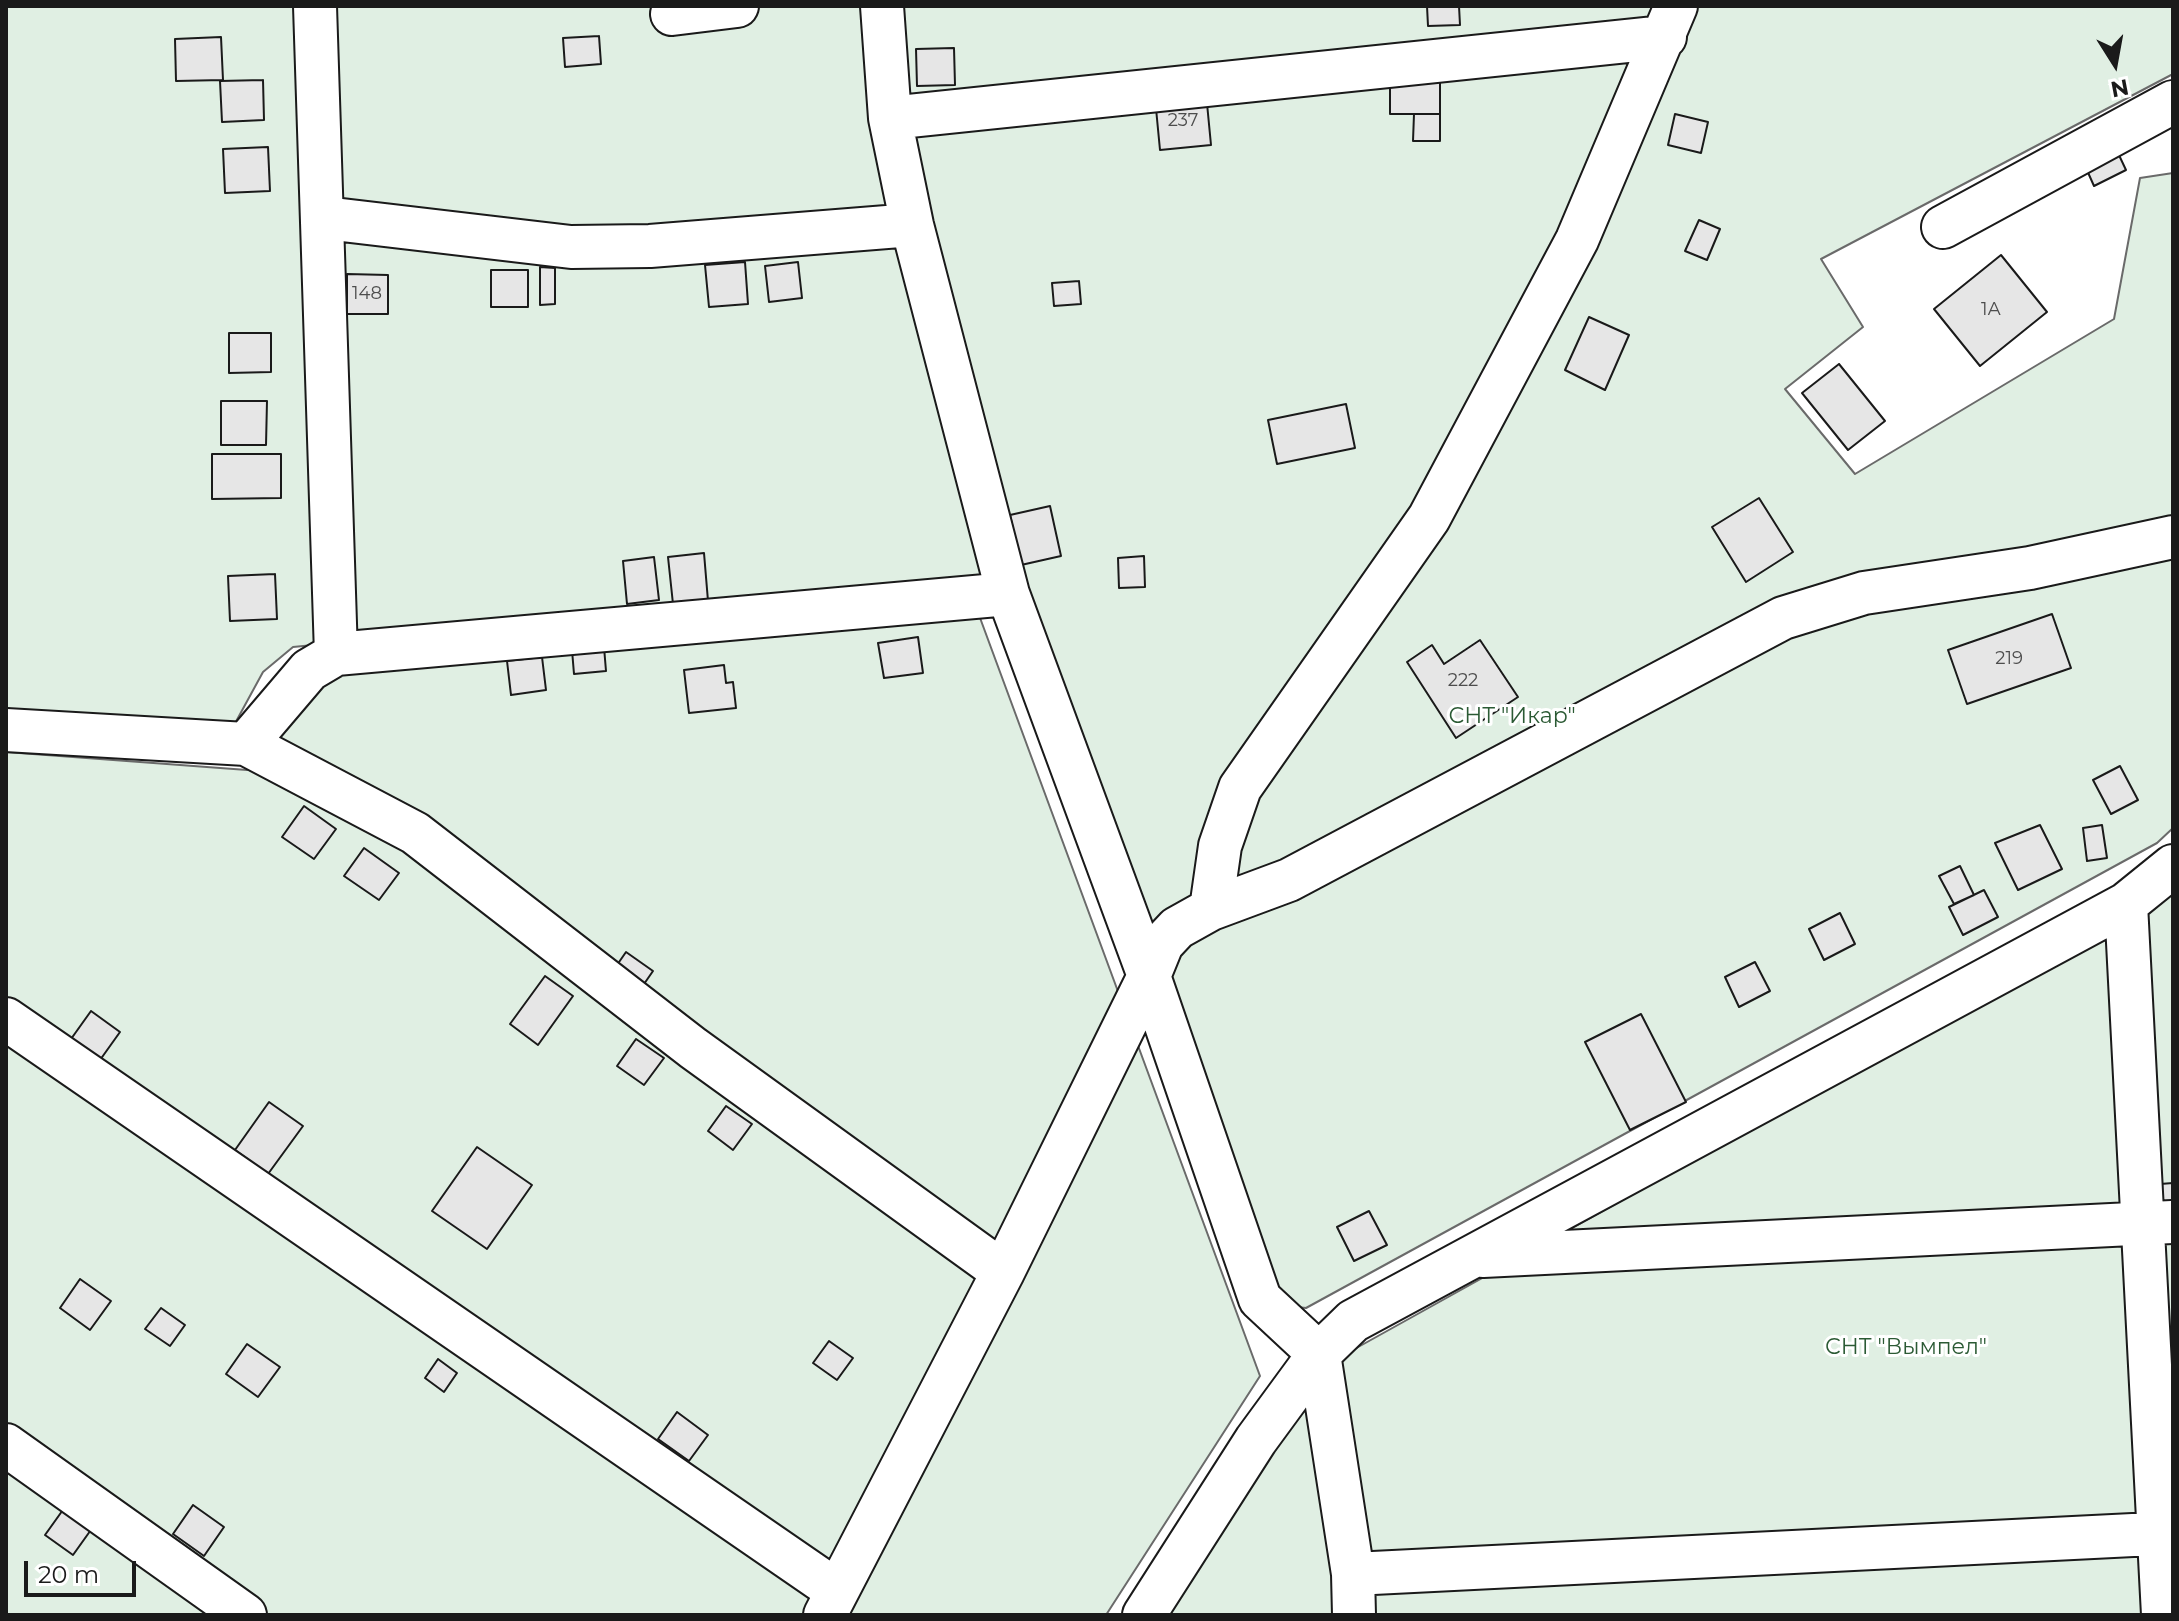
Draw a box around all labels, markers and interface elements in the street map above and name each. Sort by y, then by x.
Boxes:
north arrow [2075,24,2155,104]
text: N [2108,73,2131,103]
house number: 237 [1168,110,1198,132]
house number: 148 [352,283,382,305]
house number: 1А [1981,299,2001,321]
house number: 219 [1995,648,2023,670]
house number: 222 [1448,670,1478,692]
park label: СНТ "Икар" [1448,704,1576,730]
park label: СНТ "Вымпел" [1825,1335,1987,1361]
scale bar [28,1545,140,1595]
text: 20 m [38,1560,99,1589]

